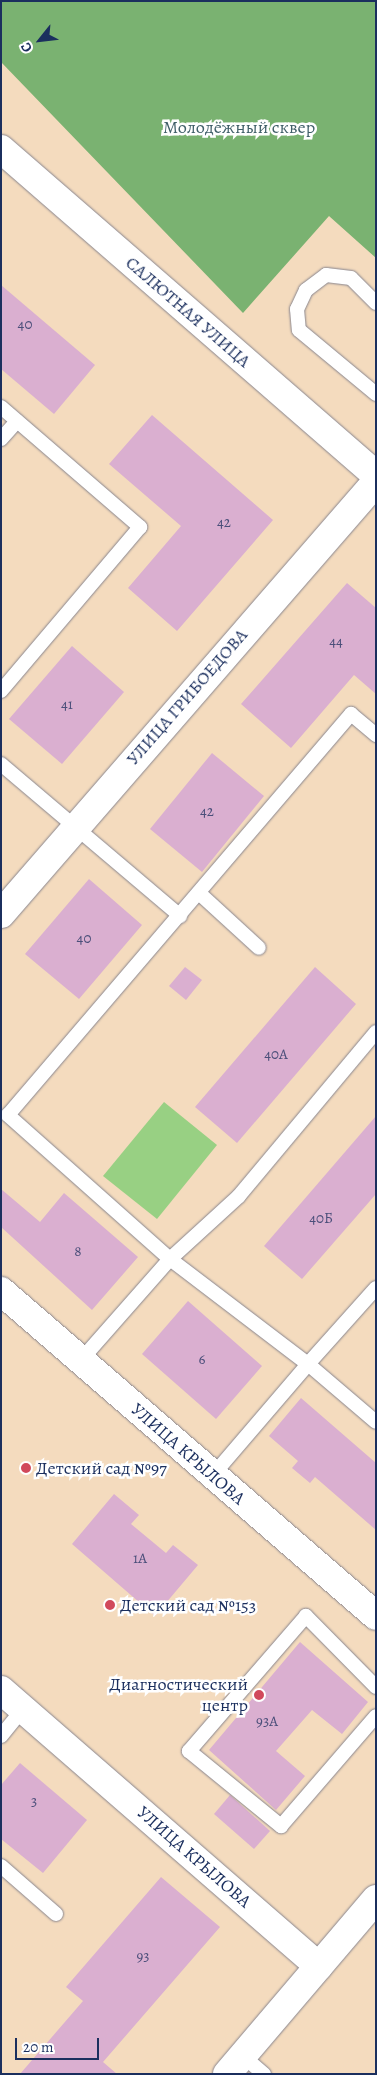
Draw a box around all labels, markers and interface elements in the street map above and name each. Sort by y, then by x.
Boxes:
north arrow [15,15,65,65]
text: С [16,39,37,56]
park label: Молодёжный сквер [163,116,315,138]
street label: САЛЮТНАЯ УЛИЦА [121,252,255,372]
house number: 40 [18,316,32,334]
house number: 42 [217,514,231,532]
street label: УЛИЦА ГРИБОЕДОВА [122,625,252,769]
house number: 44 [329,633,343,651]
house number: 41 [61,696,73,714]
house number: 42 [200,803,214,821]
house number: 40 [77,930,91,948]
house number: 40А [264,1046,288,1064]
house number: 40Б [309,1210,333,1228]
house number: 8 [74,1243,82,1261]
house number: 6 [199,1351,205,1369]
street label: УЛИЦА КРЫЛОВА [127,1399,249,1509]
place label: Детский сад №97 [36,1457,167,1479]
marker: Детский сад №97 [20,1462,32,1474]
house number: 1А [133,1550,147,1568]
place label: Детский сад №153 [120,1594,256,1616]
marker: Детский сад №153 [104,1599,116,1611]
place label: Диагностический центр [109,1674,248,1716]
marker: Диагностический центр [252,1688,266,1702]
house number: 93А [256,1713,278,1731]
house number: 3 [31,1793,37,1811]
street label: УЛИЦА КРЫЛОВА [133,1802,255,1912]
house number: 93 [136,1948,150,1966]
scale bar [18,2028,101,2060]
text: 20 m [23,2037,54,2057]

